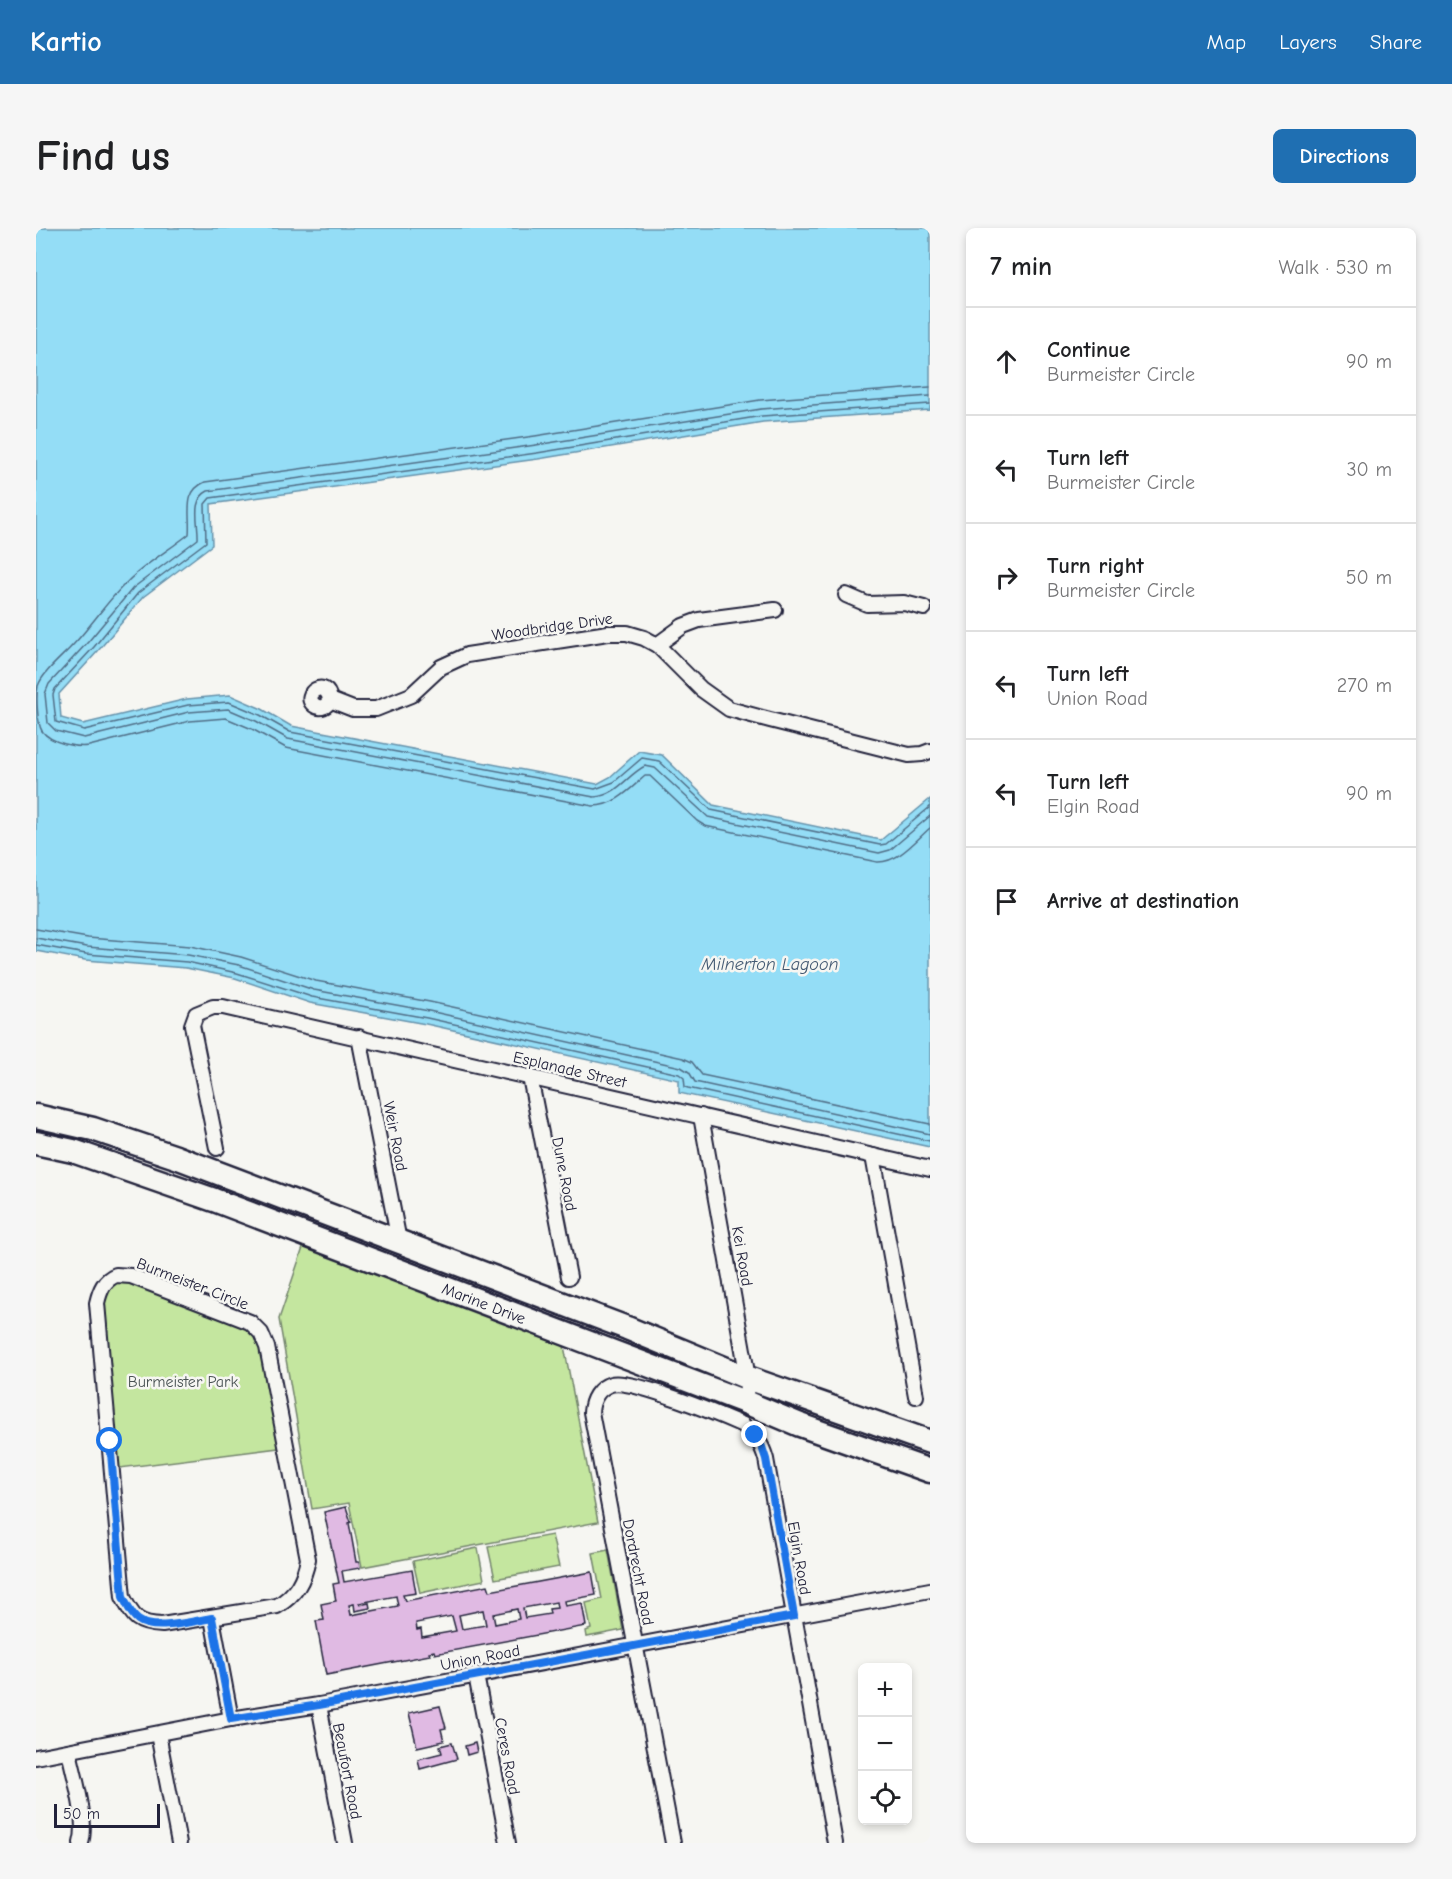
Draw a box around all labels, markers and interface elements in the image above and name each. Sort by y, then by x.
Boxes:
text: Kartio [30,26,102,58]
text: Map [1207,30,1246,54]
text: Layers [1279,30,1337,54]
text: Share [1370,30,1422,54]
button: Directions [1273,129,1416,183]
text: Find us [36,132,170,181]
text: 7 min [990,252,1052,282]
text: Walk · 530 m [1278,256,1392,279]
text: Continue [1047,337,1130,363]
icon: ahead [990,345,1023,378]
text: 90 m [1346,350,1392,373]
text: Burmeister Circle [1047,363,1195,386]
text: Turn left [1047,445,1129,471]
icon: left [990,453,1023,486]
text: 30 m [1346,458,1392,481]
text: Burmeister Circle [1047,471,1195,494]
text: Turn right [1047,553,1144,579]
icon: right [990,561,1023,594]
text: 50 m [1346,566,1392,589]
text: Burmeister Circle [1047,579,1195,602]
street label: Woodbridge Drive [491,610,614,644]
text: Turn left [1047,661,1129,687]
icon: left [990,669,1023,702]
text: 270 m [1337,674,1392,697]
text: Union Road [1047,687,1148,710]
text: Turn left [1047,769,1129,795]
icon: left [990,777,1023,810]
text: 90 m [1346,782,1392,805]
text: Elgin Road [1047,795,1140,818]
icon: arrive [990,885,1023,918]
text: Arrive at destination [1047,888,1239,914]
water label: Milnerton Lagoon [701,954,838,975]
street label: Esplanade Street [511,1048,629,1092]
street label: Weir Road [379,1100,411,1173]
street label: Dune Road [548,1136,580,1213]
street label: Kei Road [728,1225,756,1288]
street label: Burmeister Circle [134,1254,251,1314]
street label: Marine Drive [439,1280,528,1328]
park label: Burmeister Park [128,1373,238,1391]
route end [741,1421,767,1447]
route start [96,1427,122,1453]
street label: Dordrecht Road [619,1518,657,1627]
street label: Elgin Road [784,1520,814,1596]
street label: Union Road [439,1641,522,1675]
map controls [858,1663,912,1825]
button: + [858,1663,912,1717]
street label: Ceres Road [491,1716,523,1796]
button: − [858,1717,912,1771]
street label: Beaufort Road [329,1721,365,1821]
button: locate [858,1771,912,1825]
scale bar [54,1801,160,1828]
text: 50 m [63,1805,100,1823]

